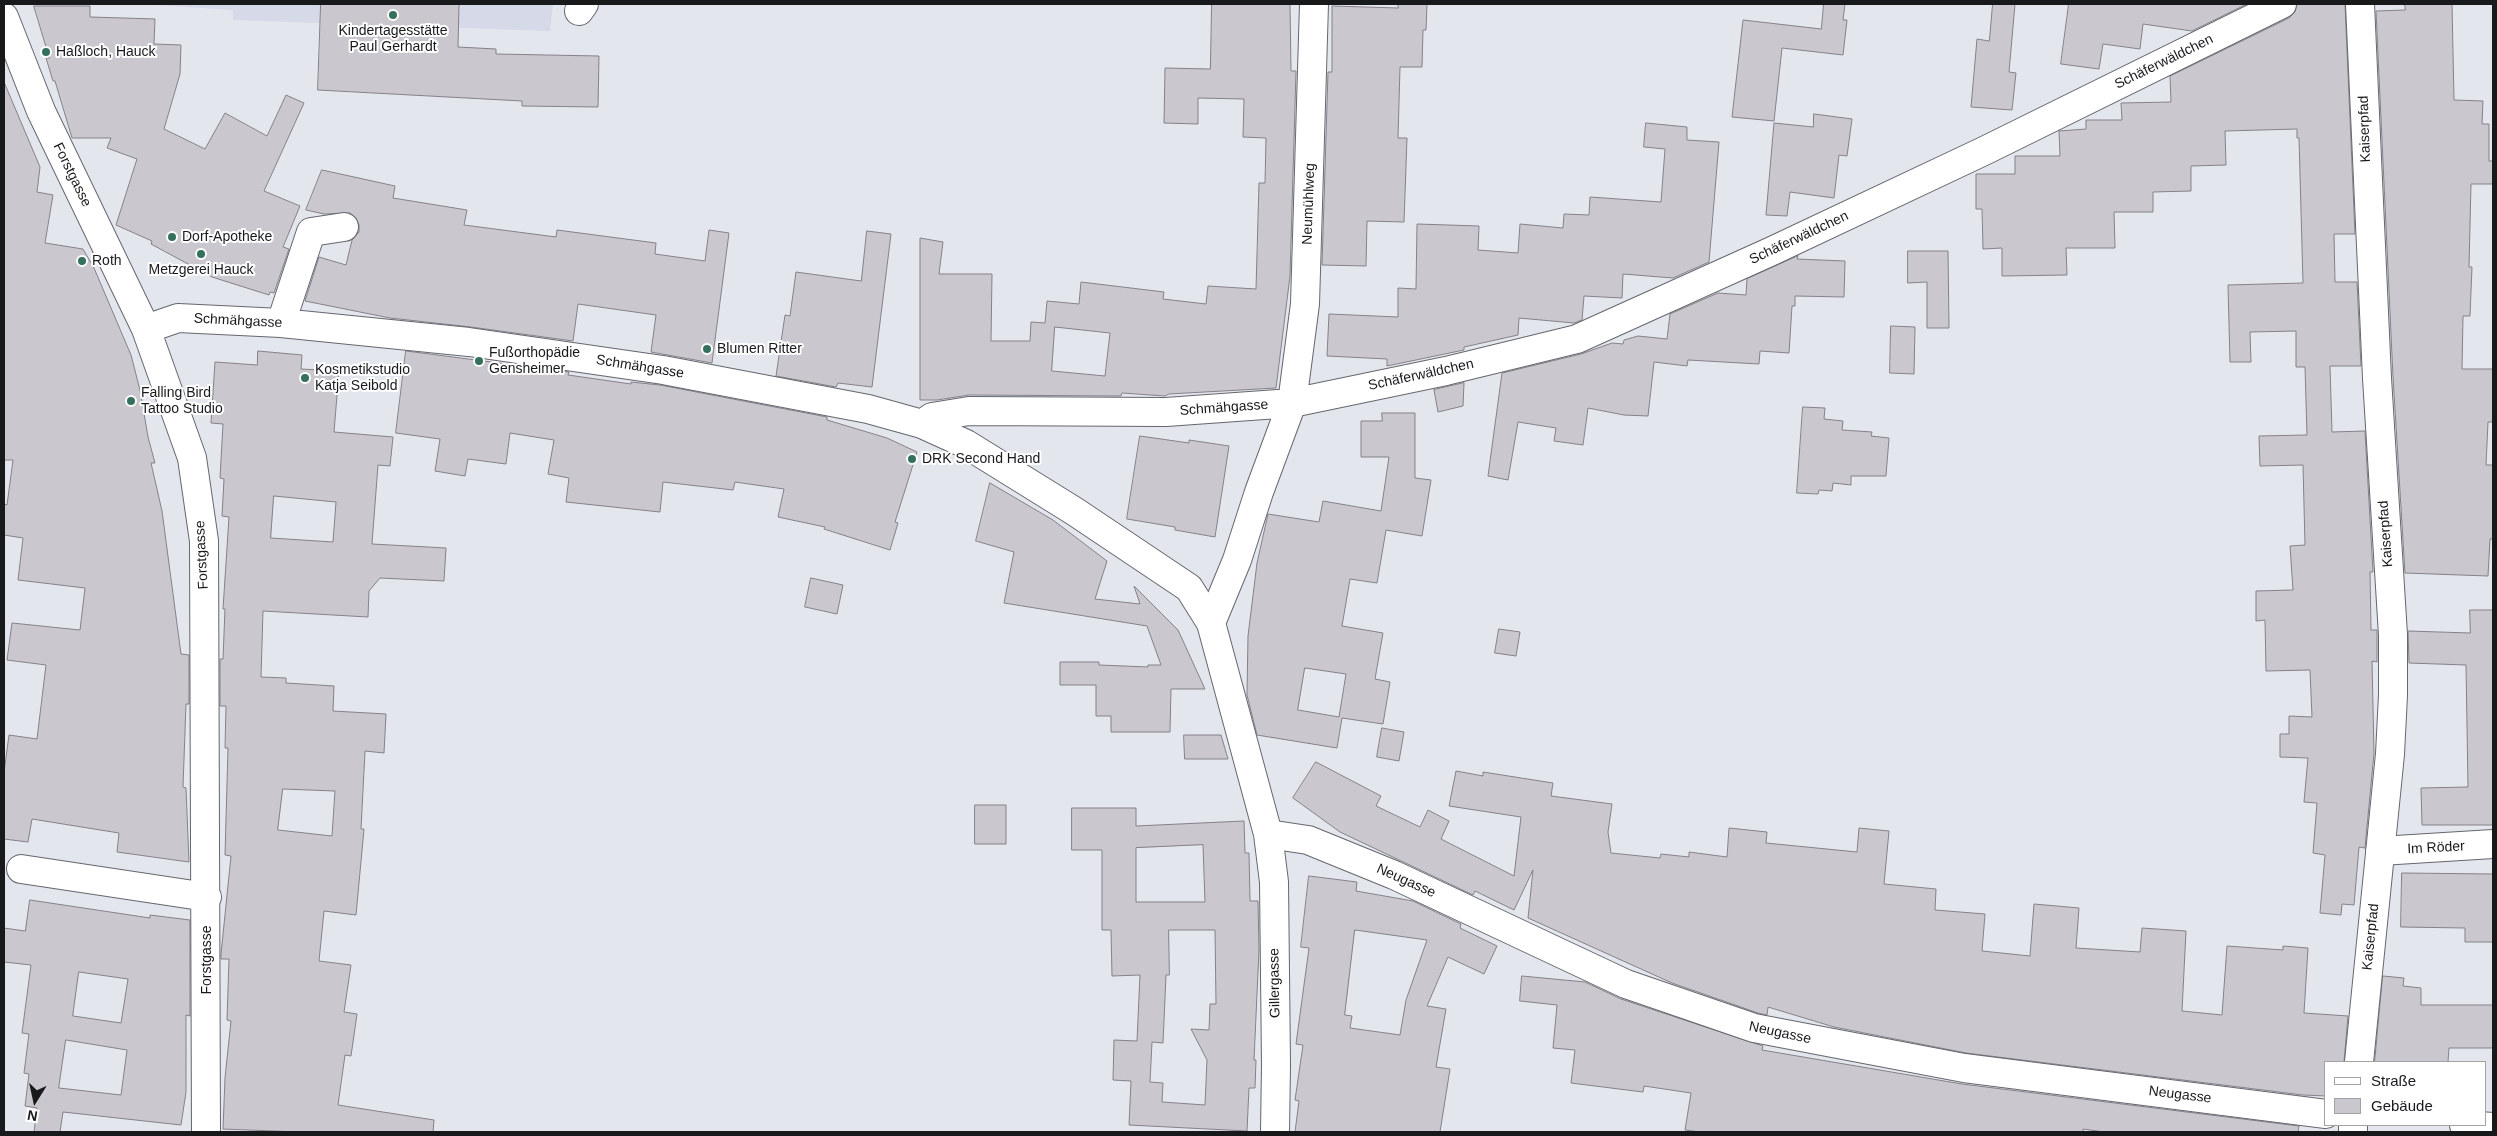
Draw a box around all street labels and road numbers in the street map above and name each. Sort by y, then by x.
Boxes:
street label: Schäferwäldchen [2112,31,2216,93]
street label: Kaiserpfad [2355,95,2375,163]
street label: Forstgasse [49,140,95,210]
street label: Neumühlweg [1299,163,1319,245]
street label: Schäferwäldchen [1747,208,1851,268]
street label: Schmähgasse [193,310,283,332]
street label: Schmähgasse [595,352,685,382]
street label: Schäferwäldchen [1367,356,1475,394]
street label: Schmähgasse [1179,397,1269,419]
street label: Kaiserpfad [2375,500,2397,568]
street label: Forstgasse [192,520,212,590]
street label: Im Röder [2407,838,2465,858]
street label: Neugasse [1374,861,1438,901]
street label: Kaiserpfad [2359,903,2383,971]
street label: Forstgasse [199,925,215,995]
street label: Gillergasse [1266,948,1284,1018]
street label: Neugasse [1747,1018,1813,1048]
street label: Neugasse [2148,1083,2212,1107]

